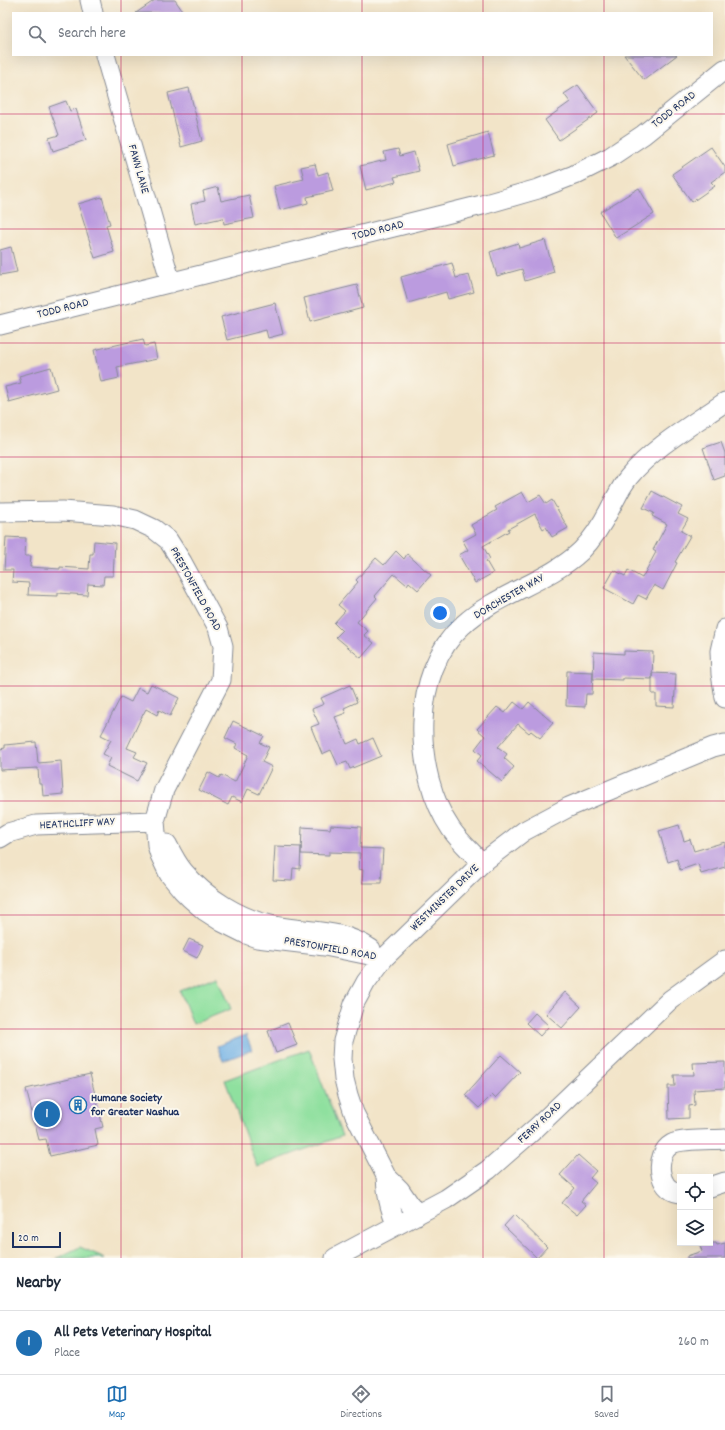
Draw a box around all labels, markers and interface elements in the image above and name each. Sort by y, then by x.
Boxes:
search box [12,12,713,56]
icon: search [26,23,48,45]
text: Search here [58,23,126,45]
street label: TODD ROAD [648,87,700,133]
street label: FAWN LANE [123,142,153,196]
street label: TODD ROAD [351,216,405,246]
street label: TODD ROAD [36,294,90,324]
street label: PRESTONFIELD ROAD [165,544,225,634]
street label: DORCHESTER WAY [471,570,548,624]
your location [430,603,450,623]
street label: HEATHCLIFF WAY [39,814,115,834]
street label: WESTMINSTER DRIVE [407,860,484,935]
street label: PRESTONFIELD ROAD [282,933,378,965]
place label: Humane Society for Greater Nashua [90,1090,180,1121]
building icon: Humane Society for Greater Nashua [68,1095,88,1115]
street label: FERRY ROAD [514,1098,566,1148]
pin: 1 [34,1099,60,1129]
map controls [677,1174,713,1246]
button: locate [677,1174,713,1210]
button: layers [677,1210,713,1246]
scale bar [12,1230,61,1249]
text: 20 m [18,1231,39,1247]
text: Nearby [16,1272,60,1296]
text: All Pets Veterinary Hospital [54,1322,211,1344]
text: 1 [28,1333,30,1352]
text: 260 m [678,1333,709,1352]
text: Place [54,1344,80,1363]
tab: Map [106,1383,128,1423]
tab: Directions [340,1383,382,1423]
tab: Saved [594,1383,619,1423]

